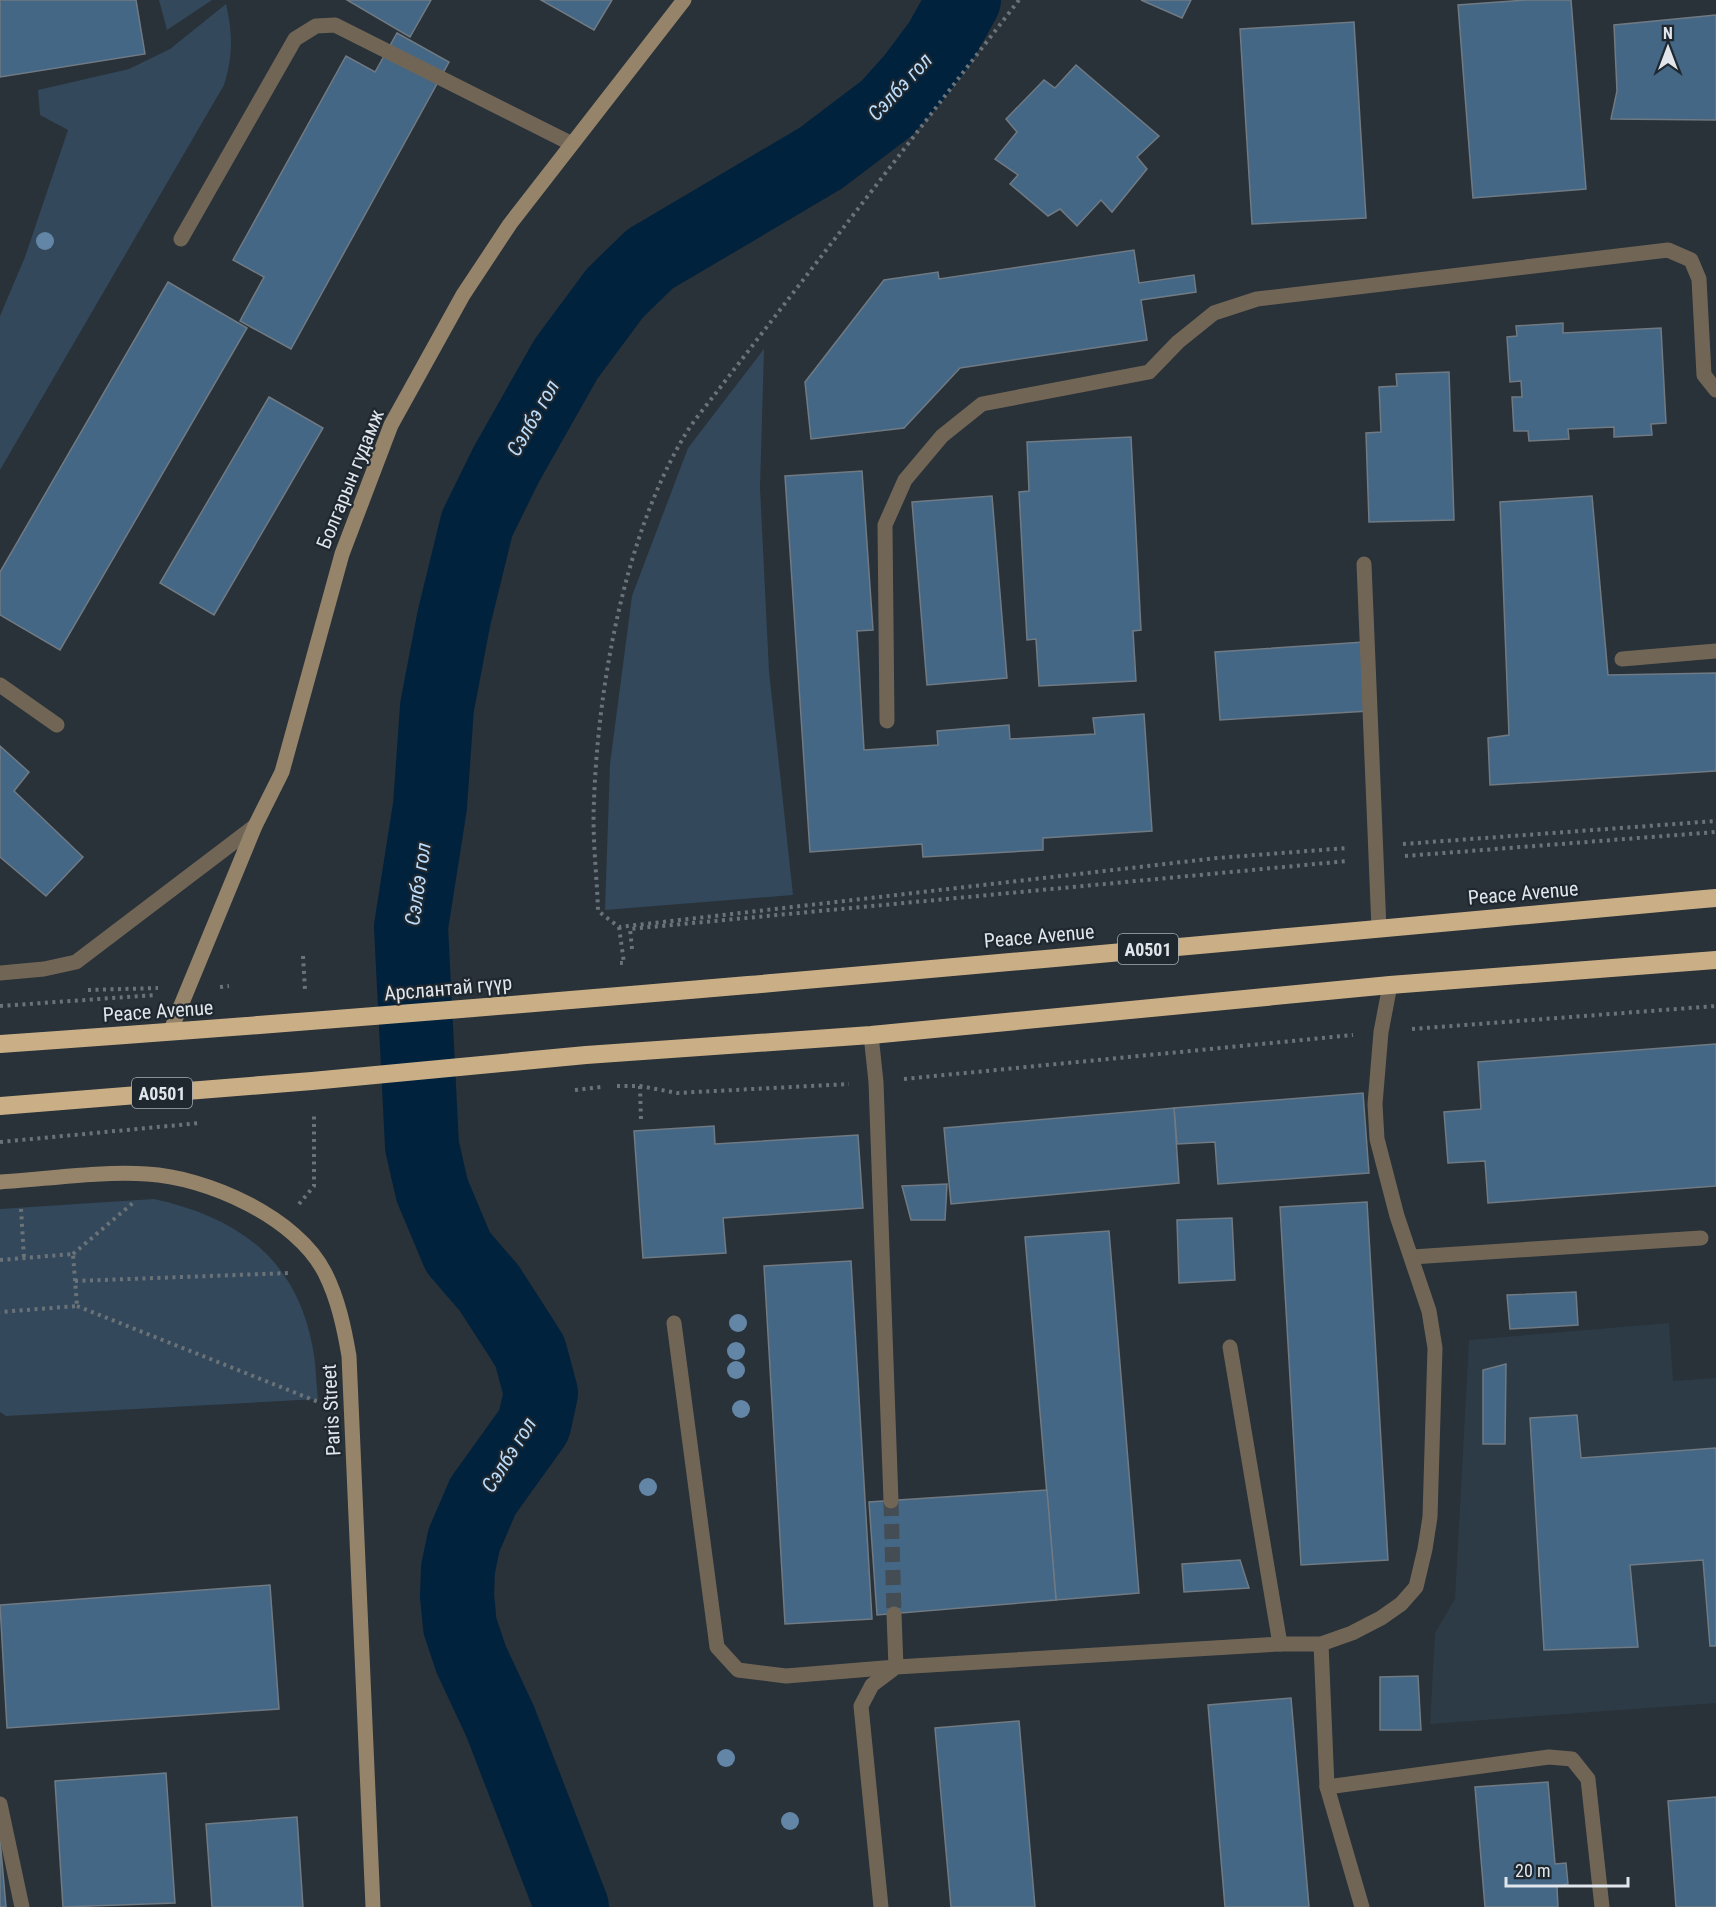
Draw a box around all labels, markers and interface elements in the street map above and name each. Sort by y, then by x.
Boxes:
north arrow [1638,18,1698,78]
text: N [1663,24,1673,43]
water label: Сэлбэ гол [863,48,937,126]
water label: Сэлбэ гол [502,376,564,460]
street label: Болгарын гудамж [311,406,389,552]
water label: Сэлбэ гол [400,841,436,927]
street label: Peace Avenue [1467,876,1579,910]
street label: Peace Avenue [983,919,1095,953]
road number: A0501 [1118,934,1178,964]
street label: Арслантай гүүр [383,970,513,1006]
street label: Peace Avenue [102,995,214,1027]
road number: A0501 [132,1078,192,1108]
street label: Paris Street [317,1363,345,1456]
water label: Сэлбэ гол [477,1413,541,1497]
scale bar [1506,1850,1628,1888]
text: 20 m [1515,1860,1550,1881]

